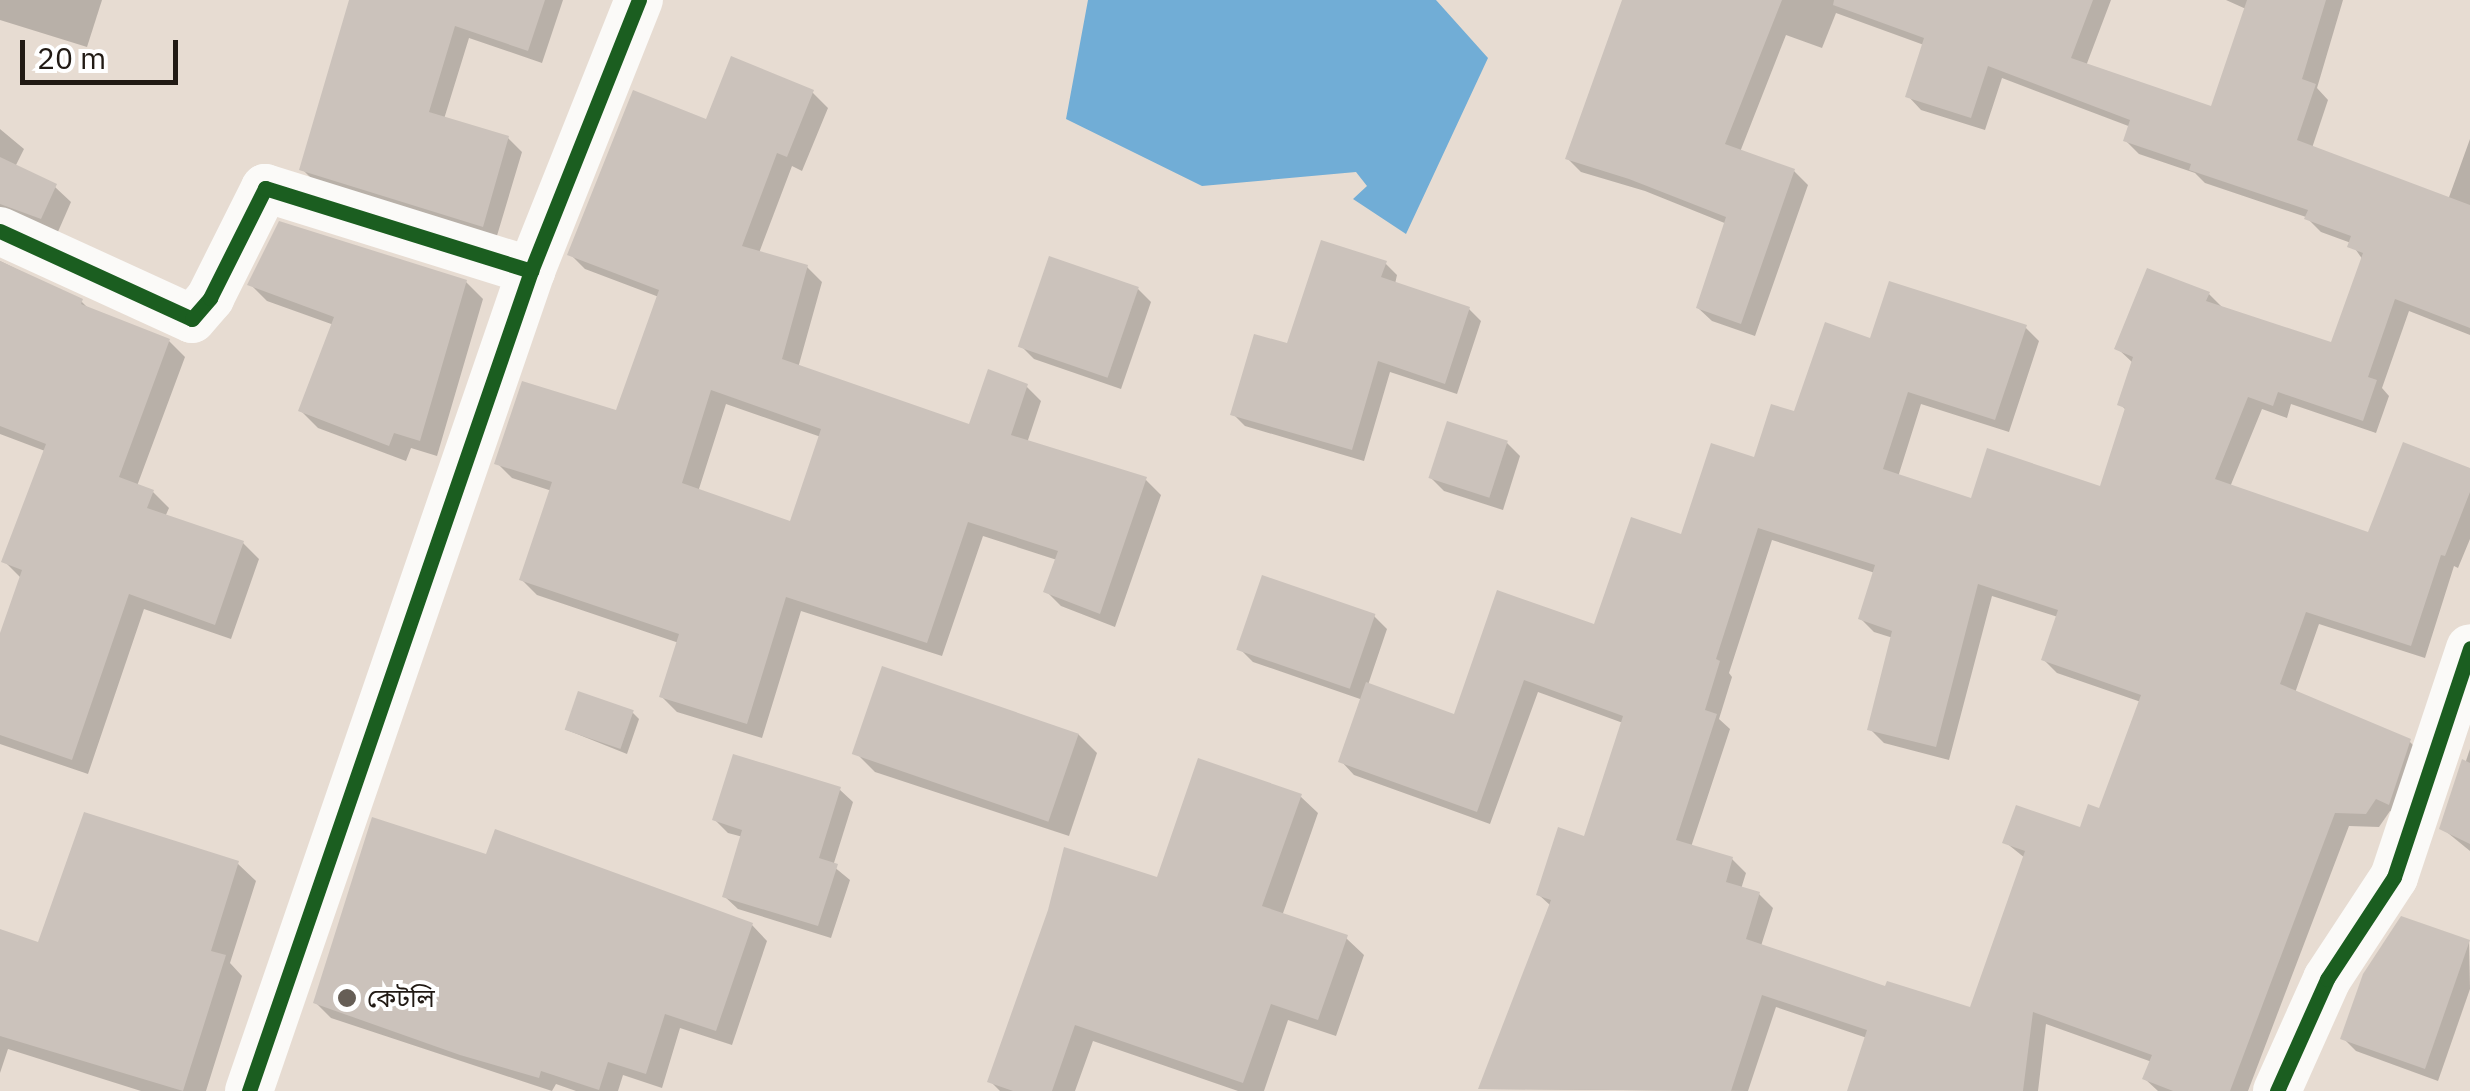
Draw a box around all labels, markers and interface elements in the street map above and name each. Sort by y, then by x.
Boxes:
scale bar [25,20,182,82]
text: 20 m [37,38,106,77]
place label: কেটলি [367,983,435,1013]
marker: কেটলি [336,987,358,1009]

